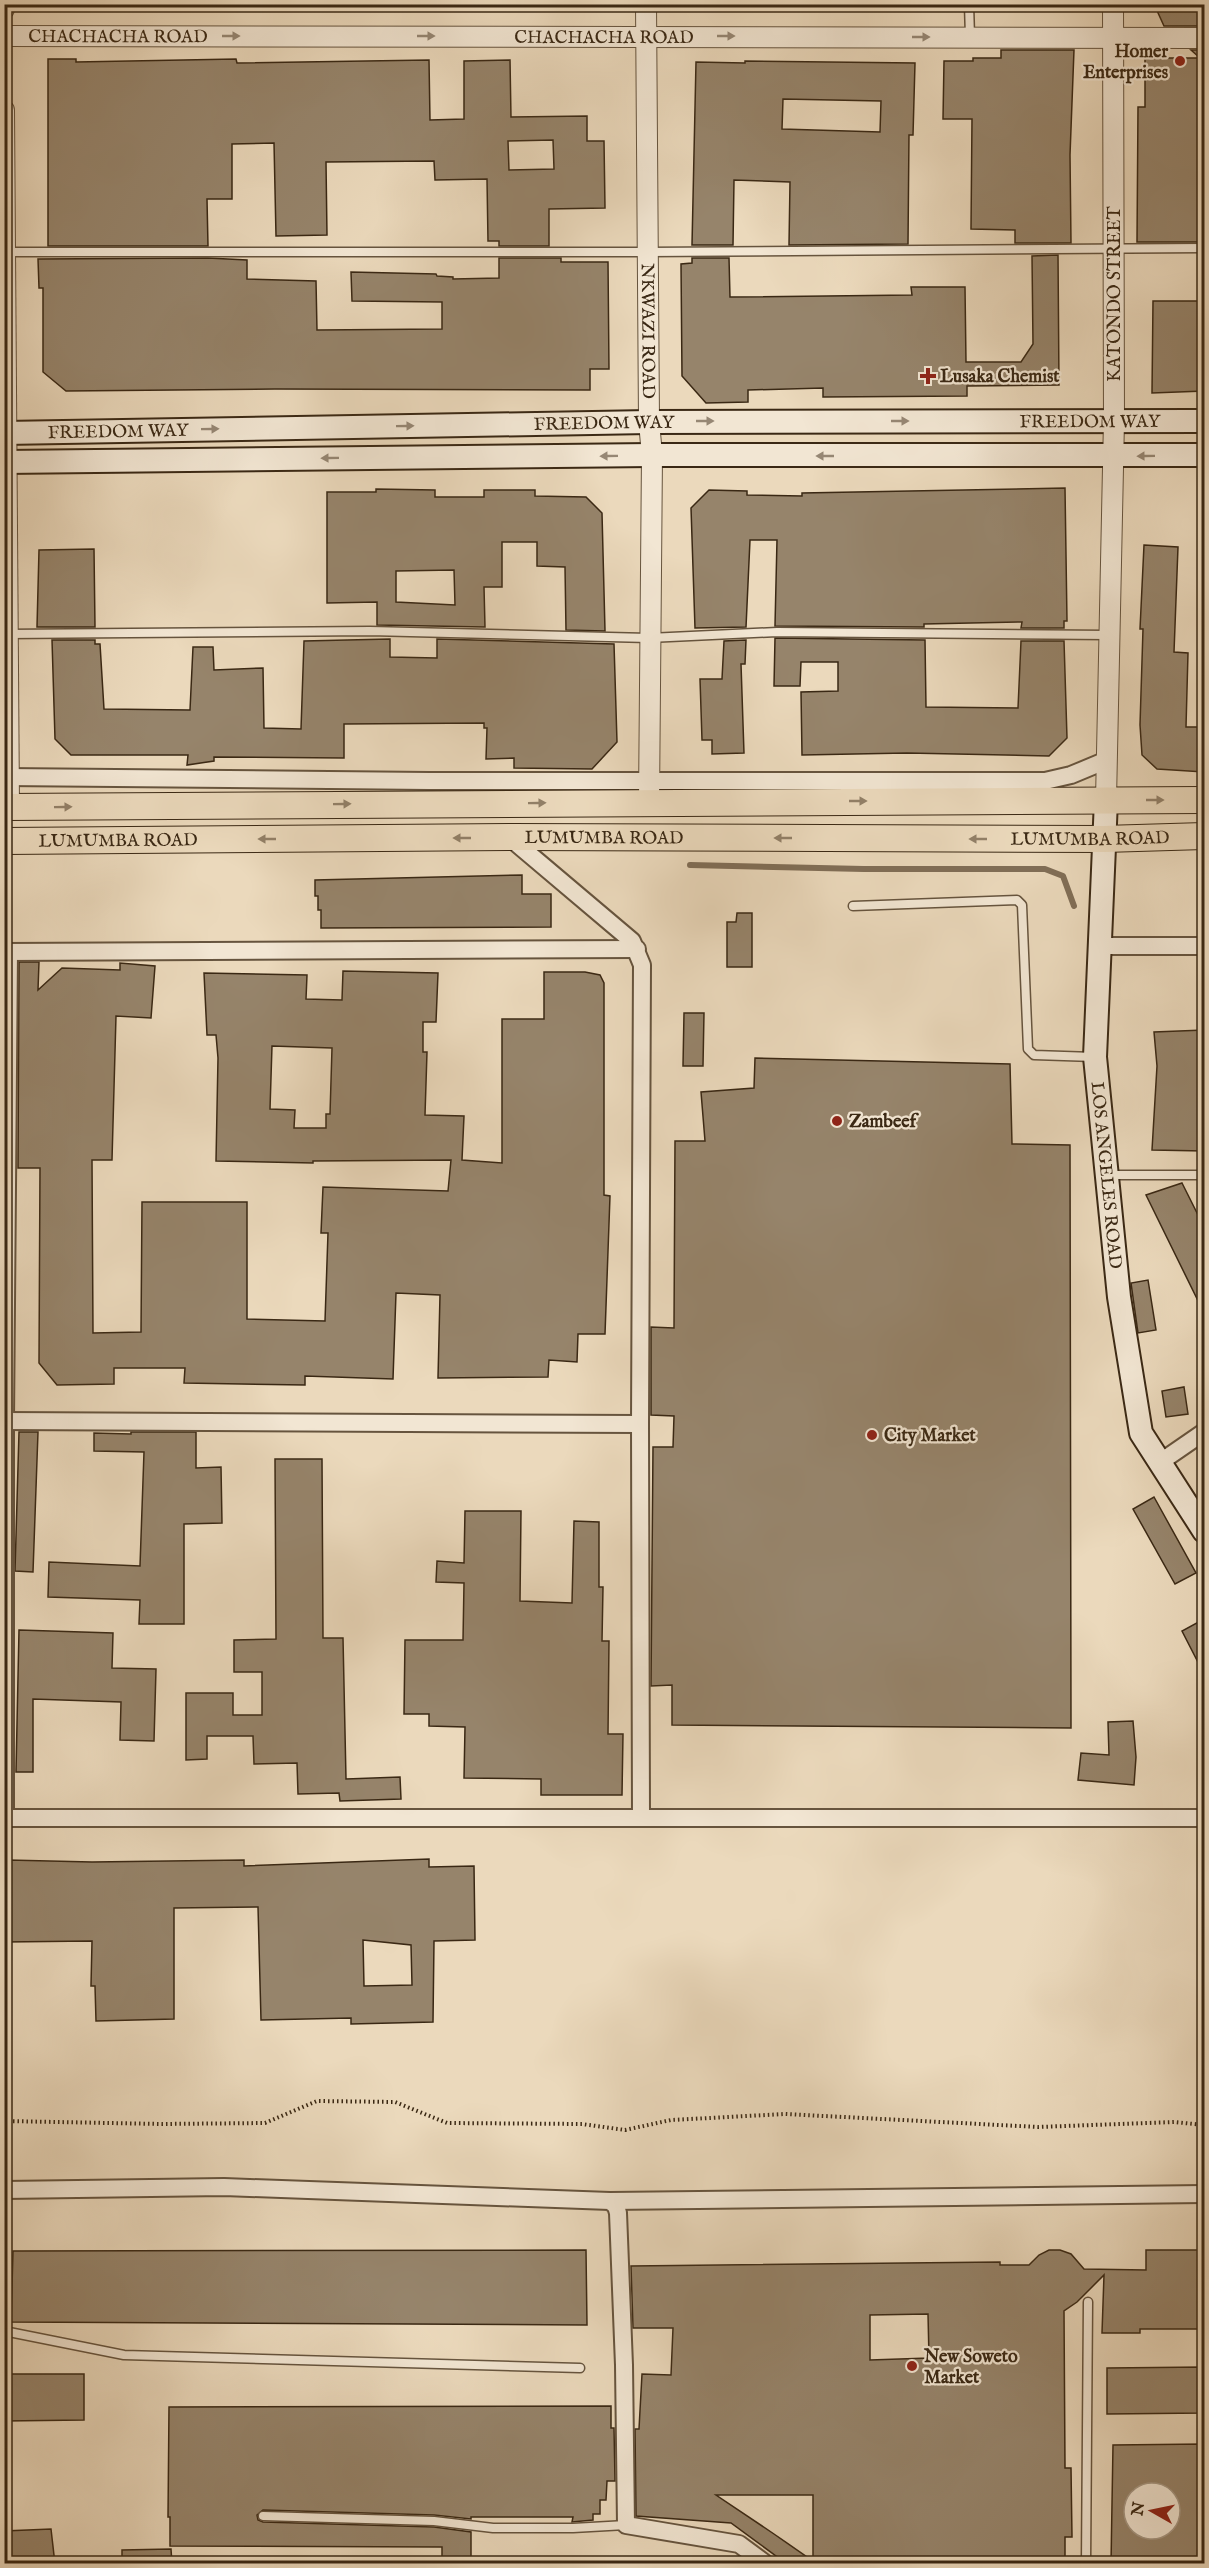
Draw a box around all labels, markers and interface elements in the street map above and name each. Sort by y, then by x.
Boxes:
street label: CHACHACHA ROAD [28,26,208,49]
street label: CHACHACHA ROAD [514,27,694,50]
one-way arrow [221,31,240,41]
one-way arrow [416,31,435,41]
one-way arrow [716,31,735,41]
one-way arrow [911,32,930,42]
place label: Homer Enterprises [1083,41,1169,85]
marker: Homer Enterprises [1173,54,1187,68]
street label: KATONDO STREET [1104,206,1127,382]
street label: NKWAZI ROAD [635,263,659,399]
place label: Lusaka Chemist [940,366,1060,389]
marker: Lusaka Chemist [921,369,935,383]
street label: FREEDOM WAY [1020,411,1161,434]
street label: FREEDOM WAY [533,412,675,437]
one-way arrow [695,416,714,426]
one-way arrow [890,416,909,425]
street label: FREEDOM WAY [48,420,189,445]
one-way arrow [395,421,414,431]
one-way arrow [200,424,219,434]
one-way arrow [600,451,619,460]
one-way arrow [816,451,835,461]
one-way arrow [1137,451,1156,461]
one-way arrow [321,454,340,463]
one-way arrow [1146,795,1165,805]
one-way arrow [848,796,867,806]
one-way arrow [527,798,546,808]
one-way arrow [332,799,351,809]
one-way arrow [53,802,72,812]
street label: LUMUMBA ROAD [524,827,684,851]
street label: LUMUMBA ROAD [1010,827,1170,852]
street label: LUMUMBA ROAD [38,829,198,854]
one-way arrow [453,833,472,843]
one-way arrow [774,833,793,843]
one-way arrow [258,834,277,844]
one-way arrow [969,834,988,844]
street label: LOS ANGELES ROAD [1085,1081,1126,1270]
place label: Zambeef [849,1111,919,1134]
marker: Zambeef [830,1114,844,1128]
place label: City Market [884,1425,977,1448]
marker: City Market [865,1428,879,1442]
place label: New Soweto Market [923,2346,1018,2390]
marker: New Soweto Market [905,2359,919,2373]
north arrow [1122,2481,1182,2541]
text: N [1128,2500,1150,2518]

